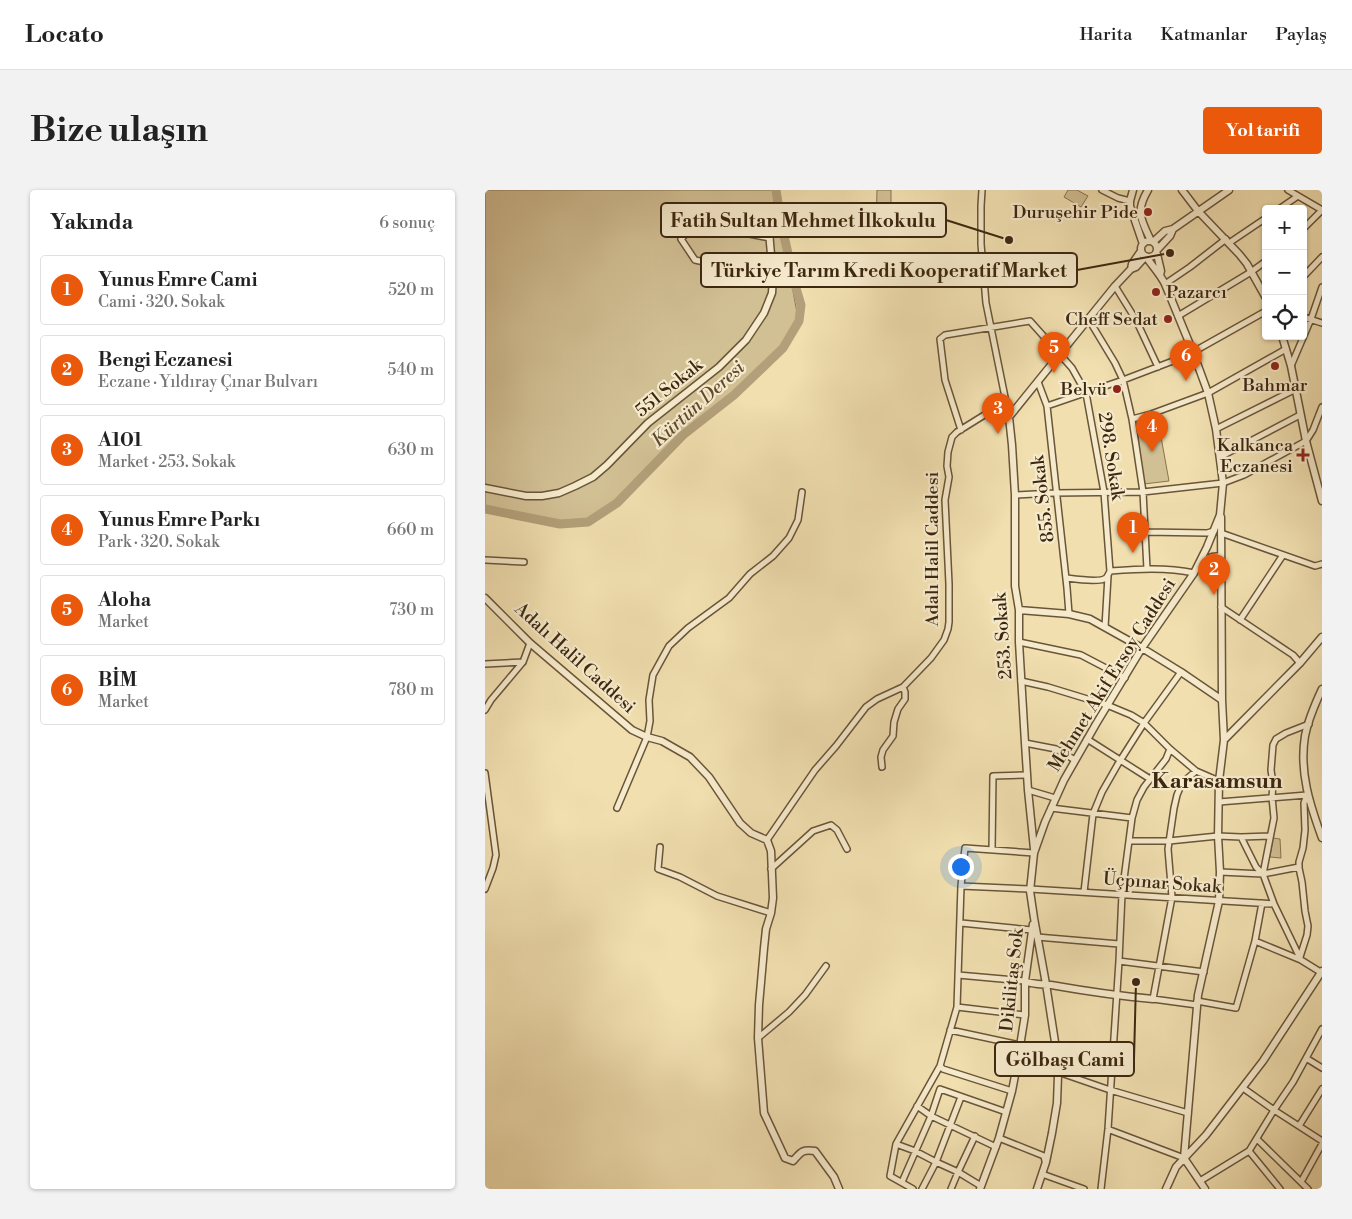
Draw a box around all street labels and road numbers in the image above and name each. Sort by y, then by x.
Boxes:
street label: 551 Sokak [631,353,709,422]
street label: 298. Sokak [1093,410,1130,503]
street label: 855. Sokak [1026,453,1060,544]
street label: Adalı Halil Caddesi [921,471,944,628]
street label: Mehmet Akif Ersoy Caddesi [1043,574,1181,776]
street label: 253. Sokak [988,590,1018,680]
street label: Adalı Halil Caddesi [509,597,640,718]
street label: Üçpınar Sokak [1102,867,1224,899]
street label: Dikilitaş Sok [995,926,1029,1033]

